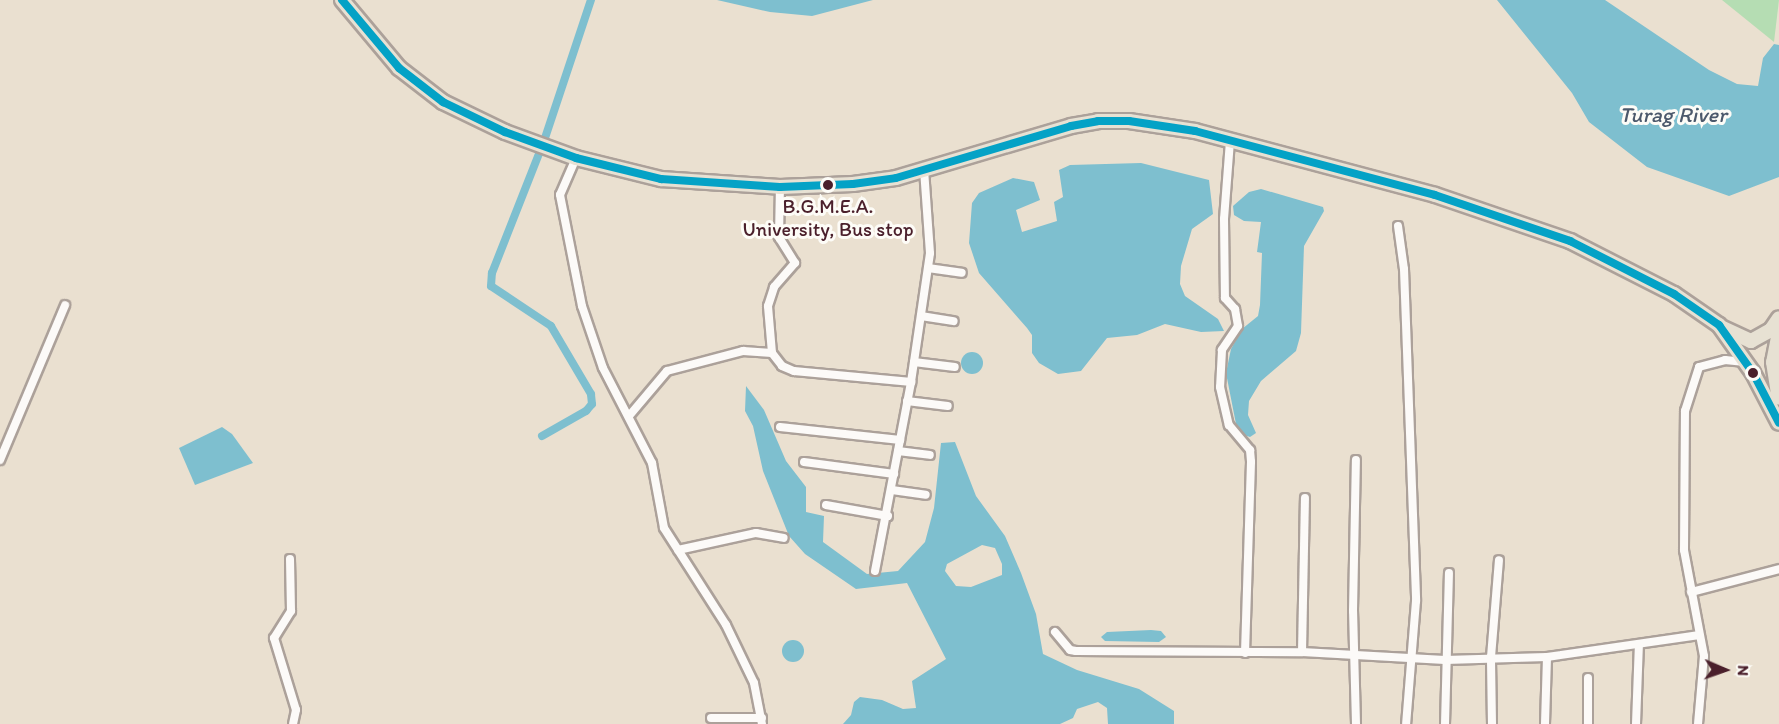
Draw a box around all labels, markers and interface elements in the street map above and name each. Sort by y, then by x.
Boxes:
water label: Turag River [1620,102,1726,128]
marker: B.G.M.E.A. University, Bus stop [822,179,834,191]
place label: B.G.M.E.A. University, Bus stop [742,194,914,241]
unlabelled marker [1747,367,1759,379]
north arrow [1695,640,1755,700]
text: N [1734,665,1753,676]

